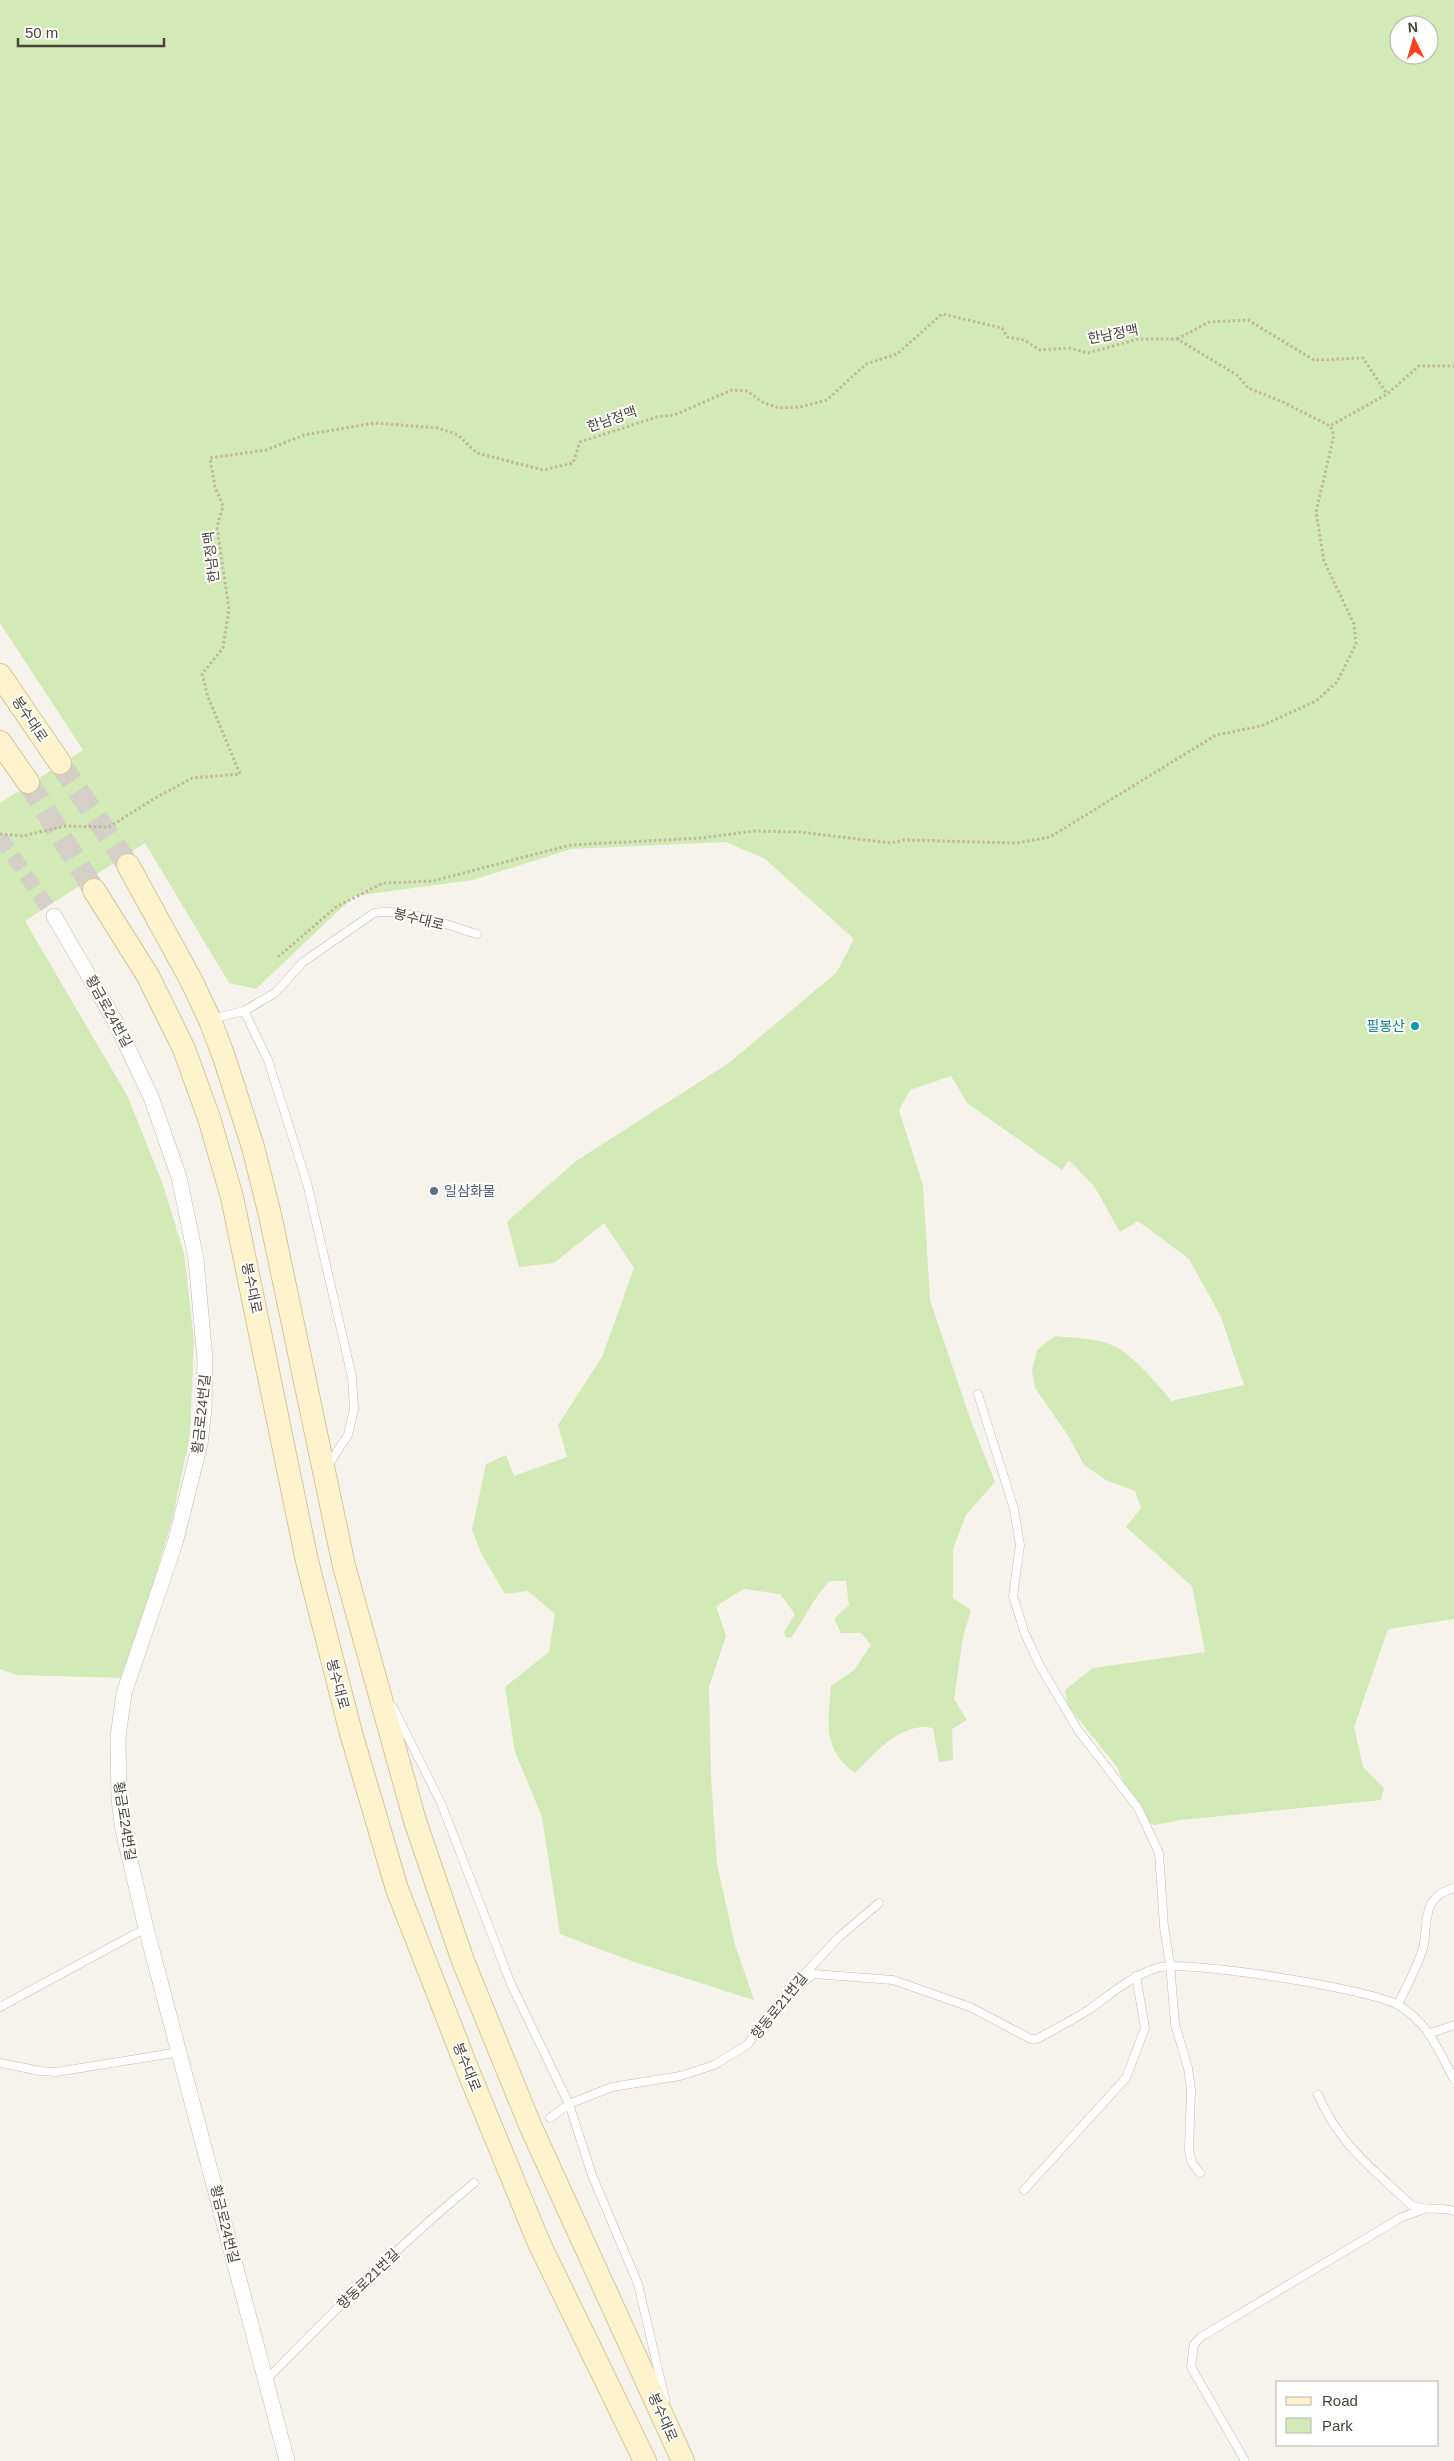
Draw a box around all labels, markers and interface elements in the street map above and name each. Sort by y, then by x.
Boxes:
scale bar [18,15,164,47]
north arrow [1389,15,1439,65]
text: N [1407,19,1419,35]
text: 50 m [25,24,58,41]
street label: 한남정맥 [1086,321,1140,347]
street label: 한남정맥 [585,403,639,435]
street label: 한남정맥 [200,530,222,584]
street label: 봉수대로 [9,693,51,745]
street label: 봉수대로 [392,905,446,933]
street label: 황금로24번길 [83,972,135,1050]
place label: 필봉산 [1366,1018,1405,1034]
marker: 필봉산 [1409,1020,1421,1032]
place label: 일삼화물 [444,1183,496,1199]
marker: 일삼화물 [428,1185,440,1197]
street label: 봉수대로 [239,1261,265,1315]
street label: 황금로24번길 [189,1373,213,1455]
street label: 봉수대로 [324,1657,352,1711]
street label: 황금로24번길 [111,1780,139,1862]
street label: 향동로21번길 [748,1970,810,2042]
street label: 봉수대로 [450,2040,484,2094]
street label: 황금로24번길 [208,2183,242,2265]
street label: 향동로21번길 [334,2245,402,2313]
legend [1276,2381,1439,2446]
street label: 봉수대로 [645,2390,681,2444]
text: Road [1322,2392,1358,2409]
text: Park [1322,2417,1353,2434]

